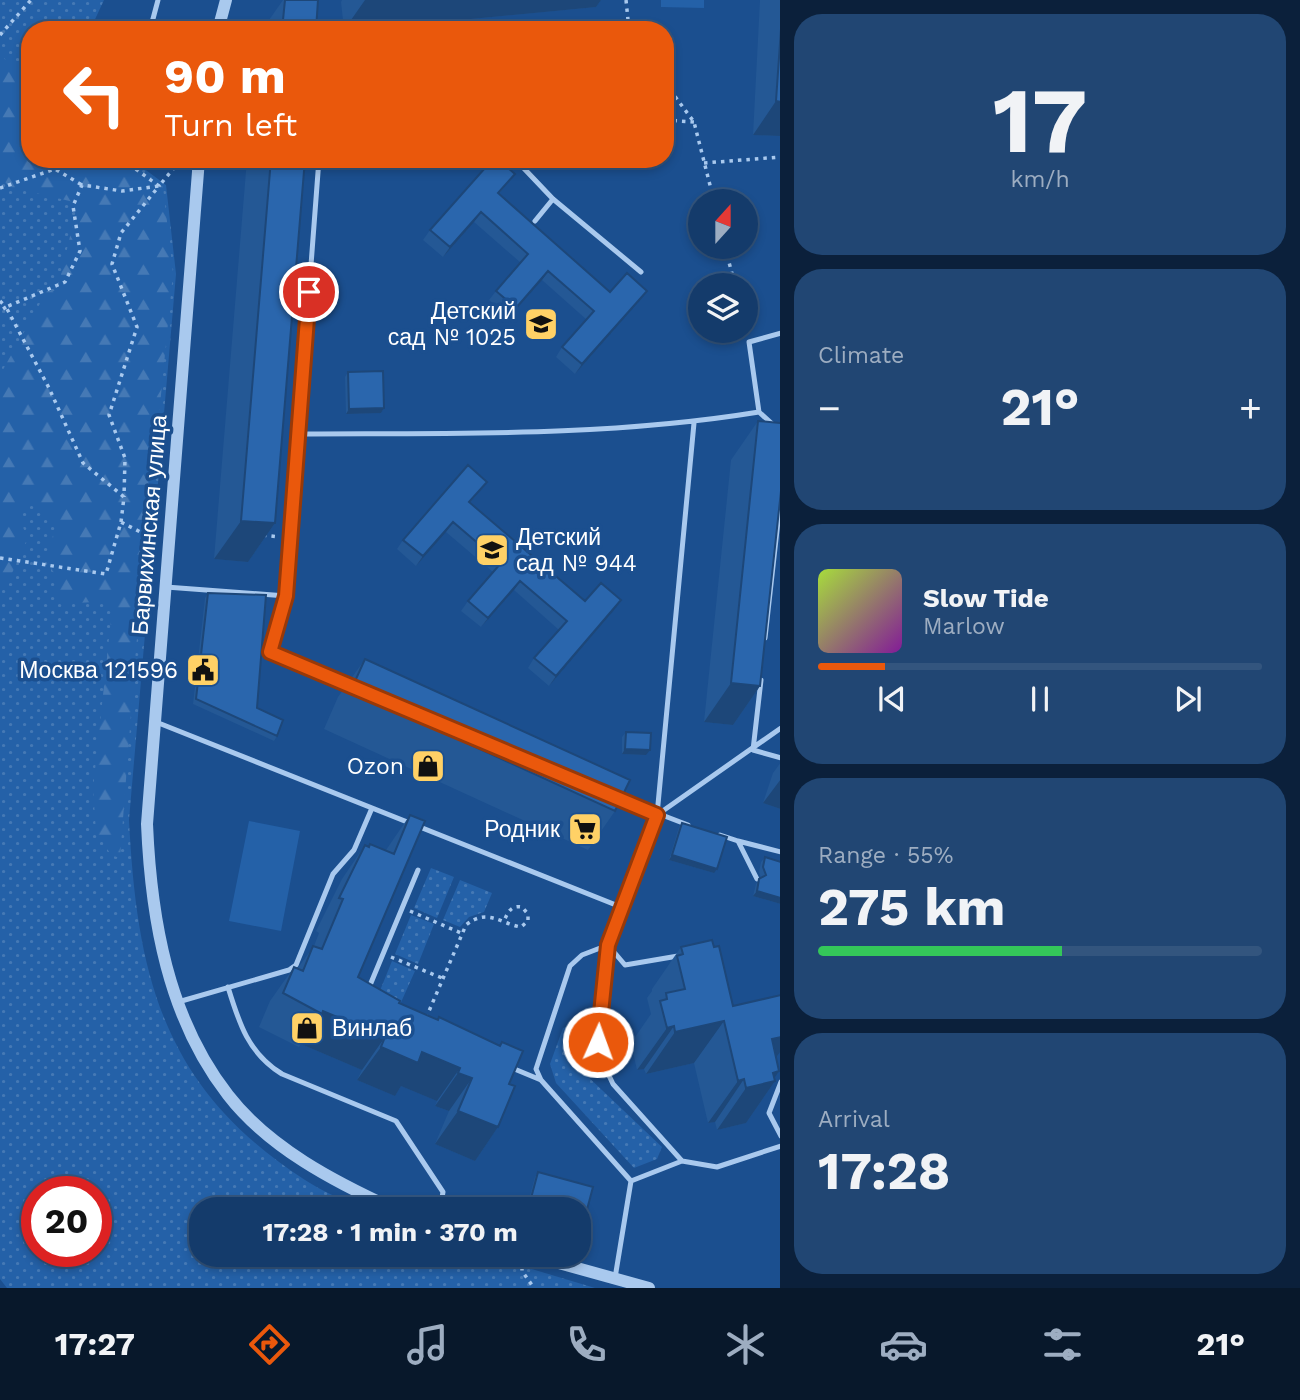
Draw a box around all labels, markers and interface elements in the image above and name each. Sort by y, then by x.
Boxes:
text: 90 m [164,47,286,105]
icon: left [49,49,140,140]
text: 17 [993,67,1087,174]
text: Turn left [164,106,297,144]
text: km/h [1010,166,1070,193]
north arrow [688,189,758,259]
map controls [688,189,758,343]
pin [279,262,339,322]
icon: arrive [290,273,328,311]
button: layers [688,273,758,343]
place label: Детский сад № 1025 [388,298,516,351]
school or university icon: Детский сад № 1025 [522,305,560,343]
text: Climate [818,342,904,369]
text: 21° [1000,377,1080,438]
text: − [818,386,841,430]
text: + [1239,386,1262,430]
street label: Барвихинская улица [126,413,173,636]
place label: Детский сад № 944 [516,524,637,577]
school or university icon: Детский сад № 944 [473,531,511,569]
text: Slow Tide [923,583,1049,613]
text: Marlow [923,613,1005,640]
public building icon: Москва 121596 [184,651,222,689]
place label: Москва 121596 [19,657,178,684]
icon: previous [873,680,911,718]
icon: pause [1021,680,1059,718]
icon: next [1169,680,1207,718]
shop icon: Ozon [409,747,447,785]
place label: Ozon [347,753,404,780]
supermarket icon: Родник [566,810,604,848]
place label: Родник [484,816,561,843]
text: Range · 55% [818,842,953,869]
text: 275 km [818,877,1006,938]
position arrow [561,1005,635,1079]
shop icon: Винлаб [288,1009,326,1047]
place label: Винлаб [332,1015,412,1042]
text: Arrival [818,1106,890,1133]
text: 17:28 [818,1141,950,1202]
speed limit sign: 20 [21,1176,112,1267]
text: 17:28 · 1 min · 370 m [262,1217,518,1247]
icon: directions [245,1320,294,1369]
icon: music [403,1320,452,1369]
icon: phone [562,1320,611,1369]
icon: climate [721,1320,770,1369]
icon: car [879,1320,928,1369]
icon: filters [1038,1320,1087,1369]
text: 17:27 [55,1325,135,1363]
text: 21° [1196,1325,1245,1363]

